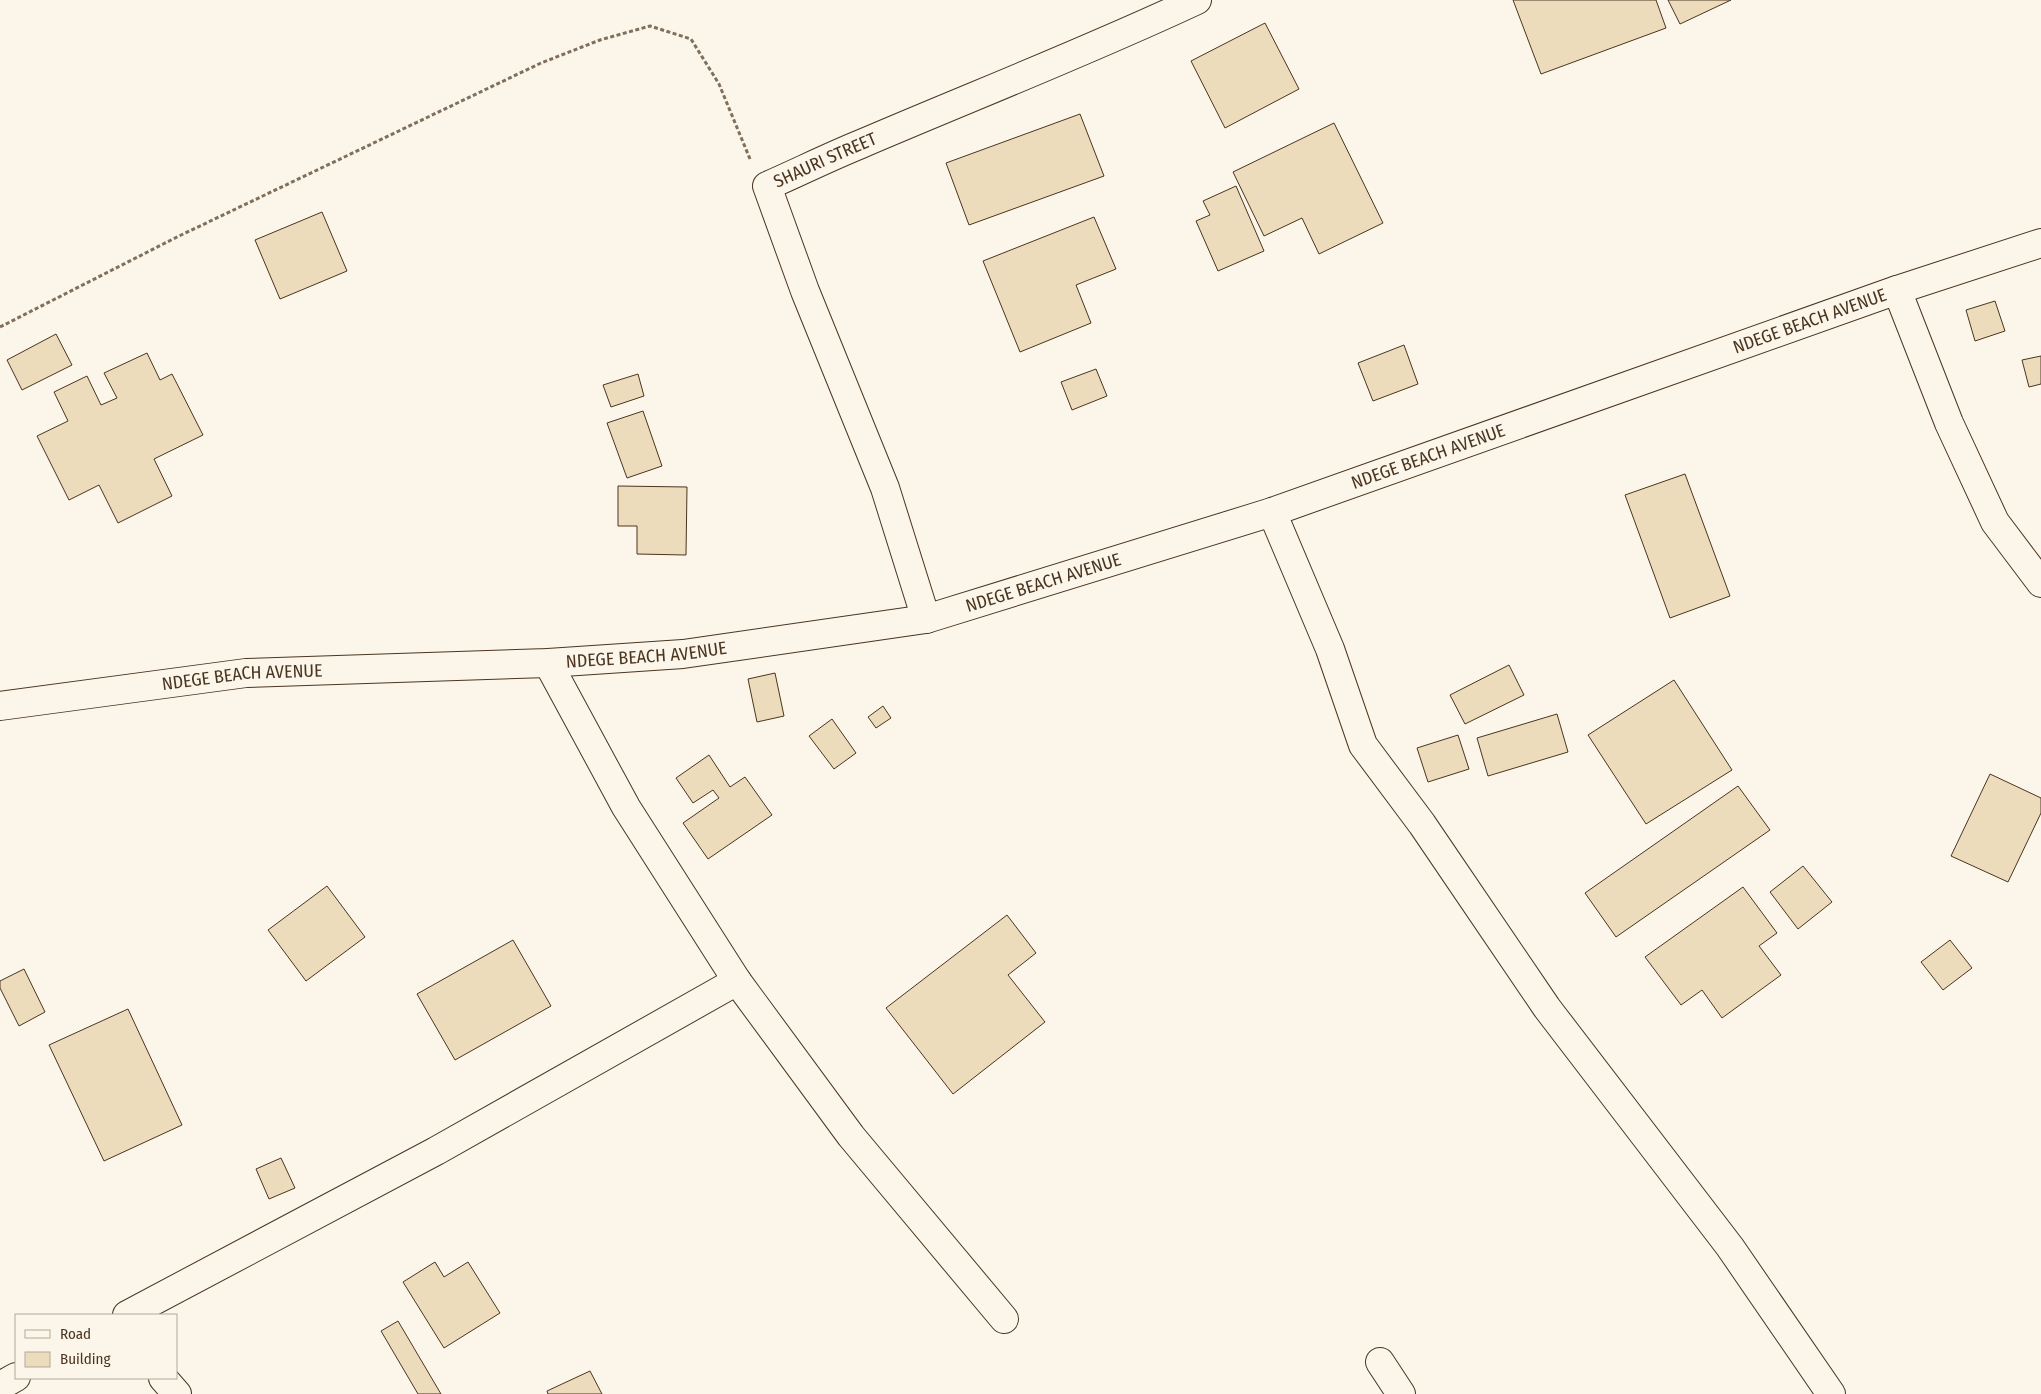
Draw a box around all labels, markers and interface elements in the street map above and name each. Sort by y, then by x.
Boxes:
street label: SHAURI STREET [770,127,880,193]
street label: NDEGE BEACH AVENUE [1730,284,1889,358]
street label: NDEGE BEACH AVENUE [1348,419,1508,494]
street label: NDEGE BEACH AVENUE [963,548,1124,617]
street label: NDEGE BEACH AVENUE [565,637,728,673]
street label: NDEGE BEACH AVENUE [160,659,323,695]
legend [15,1314,178,1379]
text: Road [60,1325,91,1343]
text: Building [60,1350,111,1368]

